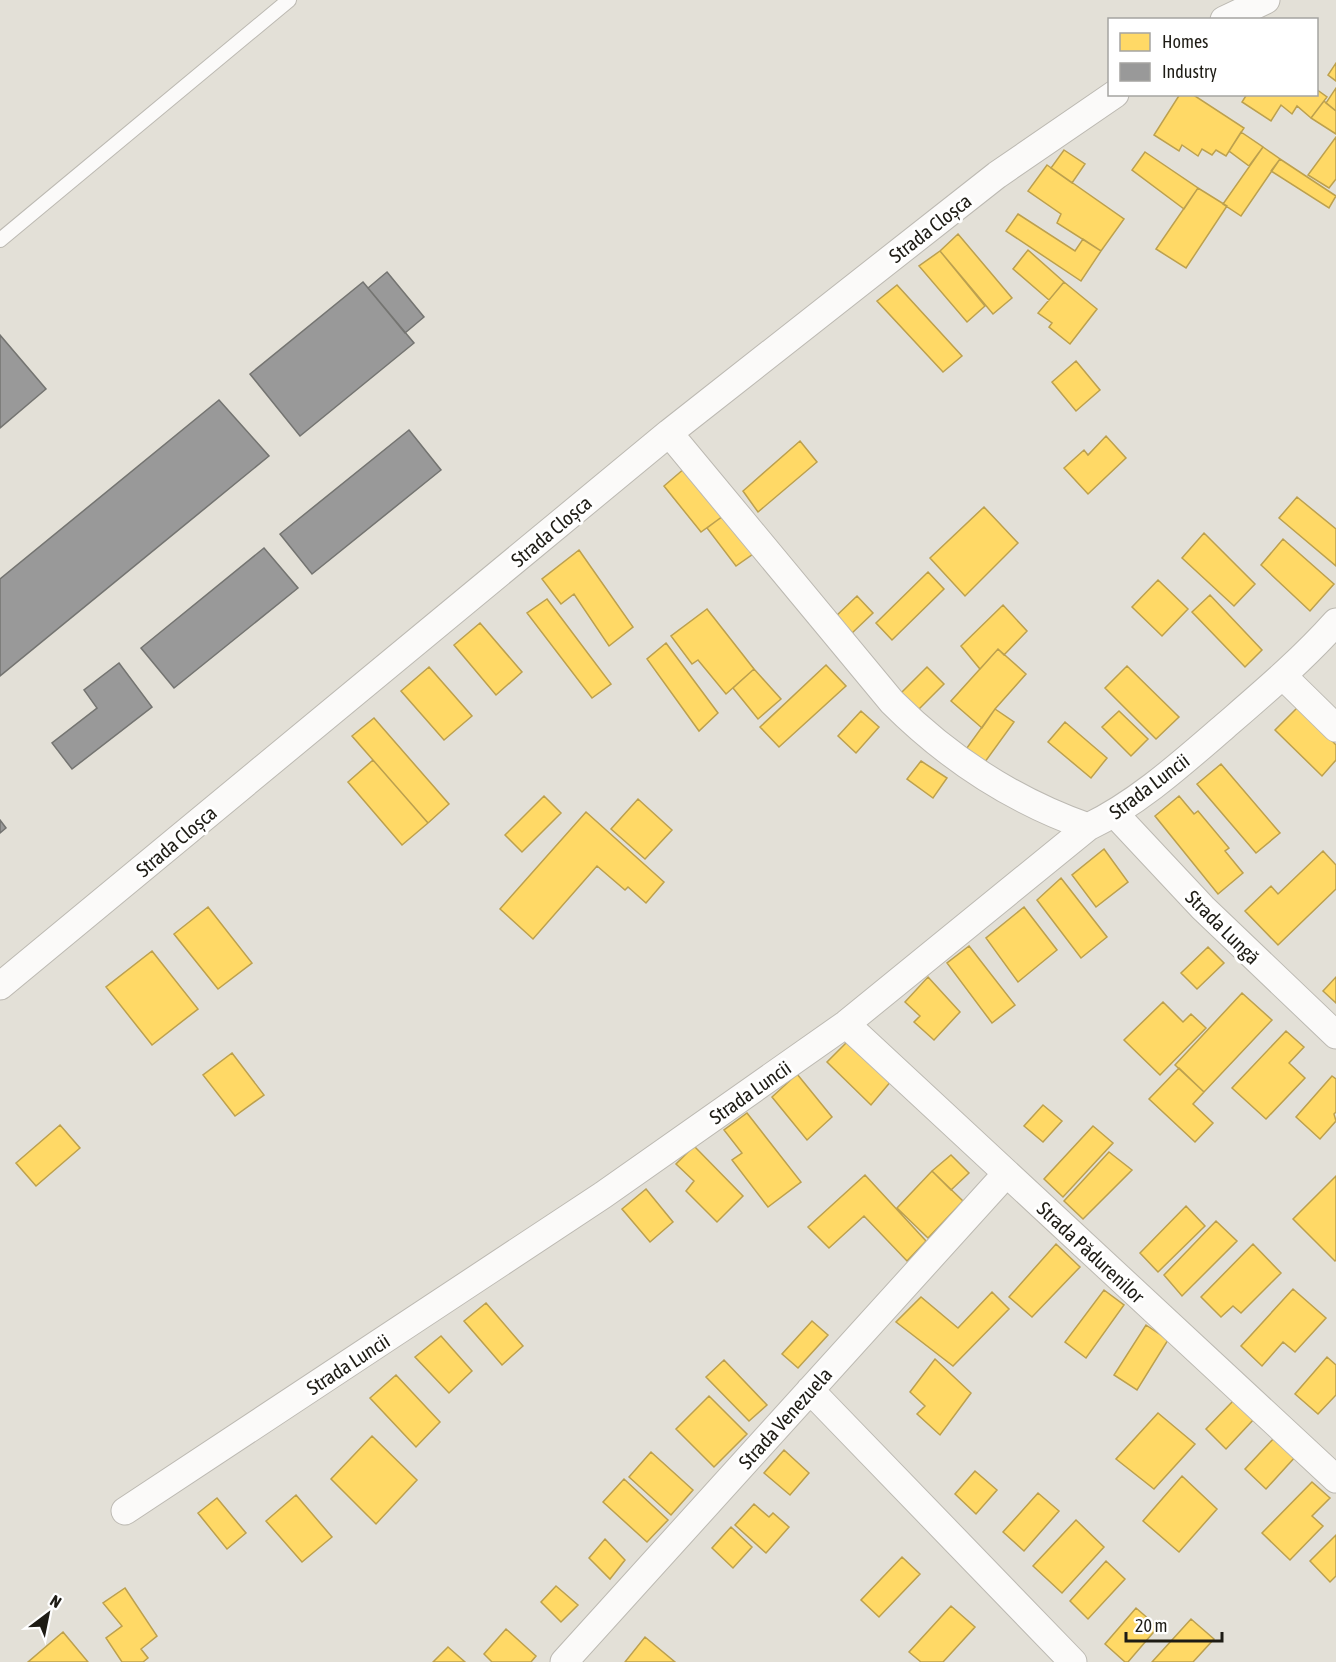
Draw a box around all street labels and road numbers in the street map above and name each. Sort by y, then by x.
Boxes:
street label: Strada Cloșca [884,189,976,267]
street label: Strada Cloșca [506,491,596,571]
street label: Strada Luncii [1104,748,1194,824]
street label: Strada Cloșca [131,801,221,881]
street label: Strada Lungă [1181,885,1265,969]
street label: Strada Luncii [705,1056,795,1128]
street label: Strada Pădurenilor [1033,1197,1150,1308]
street label: Strada Luncii [302,1329,394,1399]
street label: Strada Venezuela [734,1363,836,1473]

